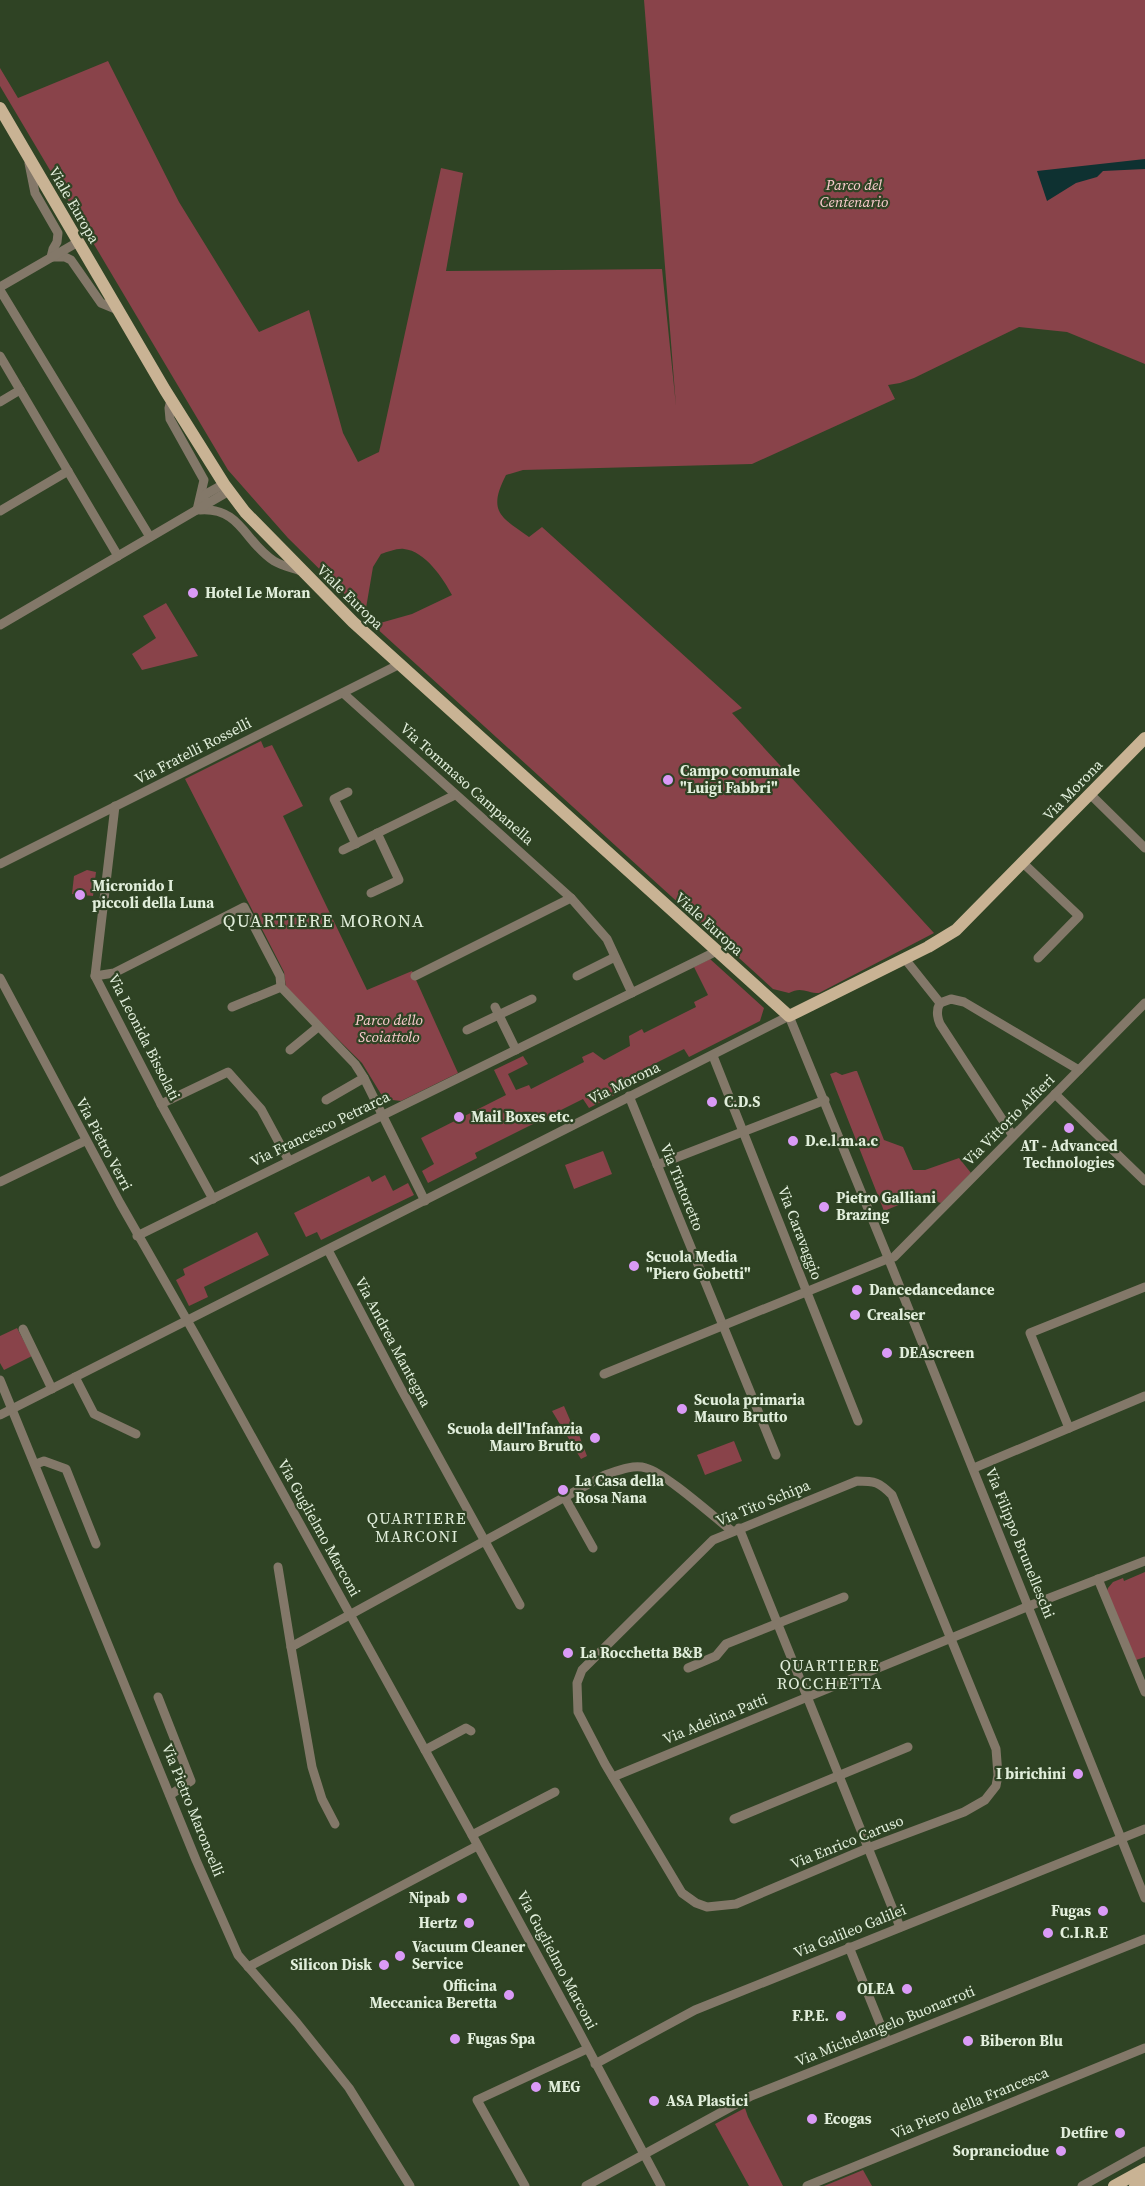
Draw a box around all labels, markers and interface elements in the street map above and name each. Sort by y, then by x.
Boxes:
street label: Viale Europa [44,162,105,247]
park label: Parco del Centenario [820,174,888,212]
street label: Viale Europa [312,559,389,634]
place label: Hotel Le Moran [205,582,310,603]
marker: Hotel Le Moran [186,586,200,600]
street label: Via Fratelli Rosselli [131,712,255,789]
street label: Via Tommaso Campanella [396,718,539,850]
street label: Via Morona [1038,754,1107,825]
place label: Campo comunale "Luigi Fabbri" [680,760,800,798]
marker: Campo comunale "Luigi Fabbri" [661,773,675,787]
place label: Micronido I piccoli della Luna [92,875,215,913]
street label: Viale Europa [670,887,748,960]
marker: Micronido I piccoli della Luna [73,888,87,902]
district label: QUARTIERE MORONA [223,908,425,933]
street label: Via Leonida Bissolati [103,970,185,1104]
park label: Parco dello Scoiattolo [354,1009,423,1047]
street label: Via Morona [584,1056,664,1109]
street label: Via Vittorio Alfieri [958,1069,1059,1170]
street label: Via Francesco Petrarca [246,1085,393,1172]
place label: C.D.S [724,1091,760,1112]
street label: Via Pietro Verri [71,1094,138,1194]
marker: C.D.S [705,1095,719,1109]
place label: Mail Boxes etc. [471,1106,574,1127]
marker: Mail Boxes etc. [452,1110,466,1124]
marker: AT - Advanced Technologies [1062,1121,1076,1135]
place label: D.e.l.m.a.c [805,1130,878,1151]
marker: D.e.l.m.a.c [786,1134,800,1148]
place label: AT - Advanced Technologies [1020,1135,1118,1173]
street label: Via Tintoretto [655,1140,710,1234]
street label: Via Caravaggio [773,1183,828,1283]
place label: Pietro Galliani Brazing [836,1187,936,1225]
marker: Pietro Galliani Brazing [817,1200,831,1214]
place label: Scuola Media "Piero Gobetti" [646,1246,751,1284]
marker: Scuola Media "Piero Gobetti" [627,1259,641,1273]
street label: Via Andrea Mantegna [350,1273,437,1411]
place label: Dancedancedance [869,1279,995,1300]
marker: Dancedancedance [850,1283,864,1297]
place label: Crealser [867,1304,925,1325]
marker: Crealser [848,1308,862,1322]
place label: DEAscreen [899,1342,974,1363]
marker: DEAscreen [880,1346,894,1360]
place label: Scuola primaria Mauro Brutto [694,1389,806,1427]
marker: Scuola primaria Mauro Brutto [675,1402,689,1416]
place label: Scuola dell'Infanzia Mauro Brutto [447,1418,584,1456]
marker: Scuola dell'Infanzia Mauro Brutto [588,1431,602,1445]
street label: Via Guglielmo Marconi [273,1455,366,1600]
street label: Via Filippo Brunelleschi [981,1464,1060,1621]
place label: La Casa della Rosa Nana [575,1470,665,1508]
street label: Via Tito Schipa [713,1474,813,1531]
marker: La Casa della Rosa Nana [556,1483,570,1497]
district label: QUARTIERE MARCONI [367,1507,467,1547]
place label: La Rocchetta B&B [580,1642,703,1663]
marker: La Rocchetta B&B [561,1646,575,1660]
district label: QUARTIERE ROCCHETTA [777,1654,883,1694]
street label: Via Adelina Patti [659,1688,770,1749]
street label: Via Pietro Maroncelli [157,1740,230,1879]
place label: I birichini [996,1763,1066,1784]
marker: I birichini [1071,1767,1085,1781]
street label: Via Enrico Caruso [787,1809,906,1874]
place label: Nipab [409,1887,450,1908]
street label: Via Guglielmo Marconi [512,1887,603,2033]
marker: Nipab [455,1891,469,1905]
street label: Via Galileo Galilei [791,1898,909,1963]
place label: Fugas [1051,1900,1091,1921]
marker: Fugas [1096,1904,1110,1918]
place label: Hertz [419,1912,457,1933]
marker: Hertz [462,1916,476,1930]
place label: C.I.R.E [1060,1922,1108,1943]
marker: C.I.R.E [1041,1926,1055,1940]
place label: Vacuum Cleaner Service [412,1936,525,1974]
marker: Vacuum Cleaner Service [393,1949,407,1963]
place label: Silicon Disk [290,1954,372,1975]
marker: Silicon Disk [377,1958,391,1972]
place label: Officina Meccanica Beretta [369,1975,498,2013]
place label: OLEA [857,1978,895,1999]
street label: Via Michelangelo Buonarroti [792,1980,978,2071]
marker: OLEA [900,1982,914,1996]
marker: Officina Meccanica Beretta [502,1988,516,2002]
place label: F.P.E. [792,2005,829,2026]
marker: F.P.E. [834,2009,848,2023]
place label: Fugas Spa [467,2028,536,2049]
place label: Biberon Blu [980,2030,1063,2051]
marker: Fugas Spa [448,2032,462,2046]
marker: Biberon Blu [961,2034,975,2048]
street label: Via Piero della Francesca [888,2061,1052,2144]
place label: MEG [548,2076,580,2097]
marker: MEG [529,2080,543,2094]
place label: ASA Plastici [666,2090,748,2111]
marker: ASA Plastici [647,2094,661,2108]
place label: Ecogas [824,2108,872,2129]
marker: Ecogas [805,2112,819,2126]
place label: Detfire [1060,2122,1108,2143]
marker: Detfire [1113,2126,1127,2140]
place label: Sopranciodue [953,2140,1049,2161]
marker: Sopranciodue [1054,2144,1068,2158]

